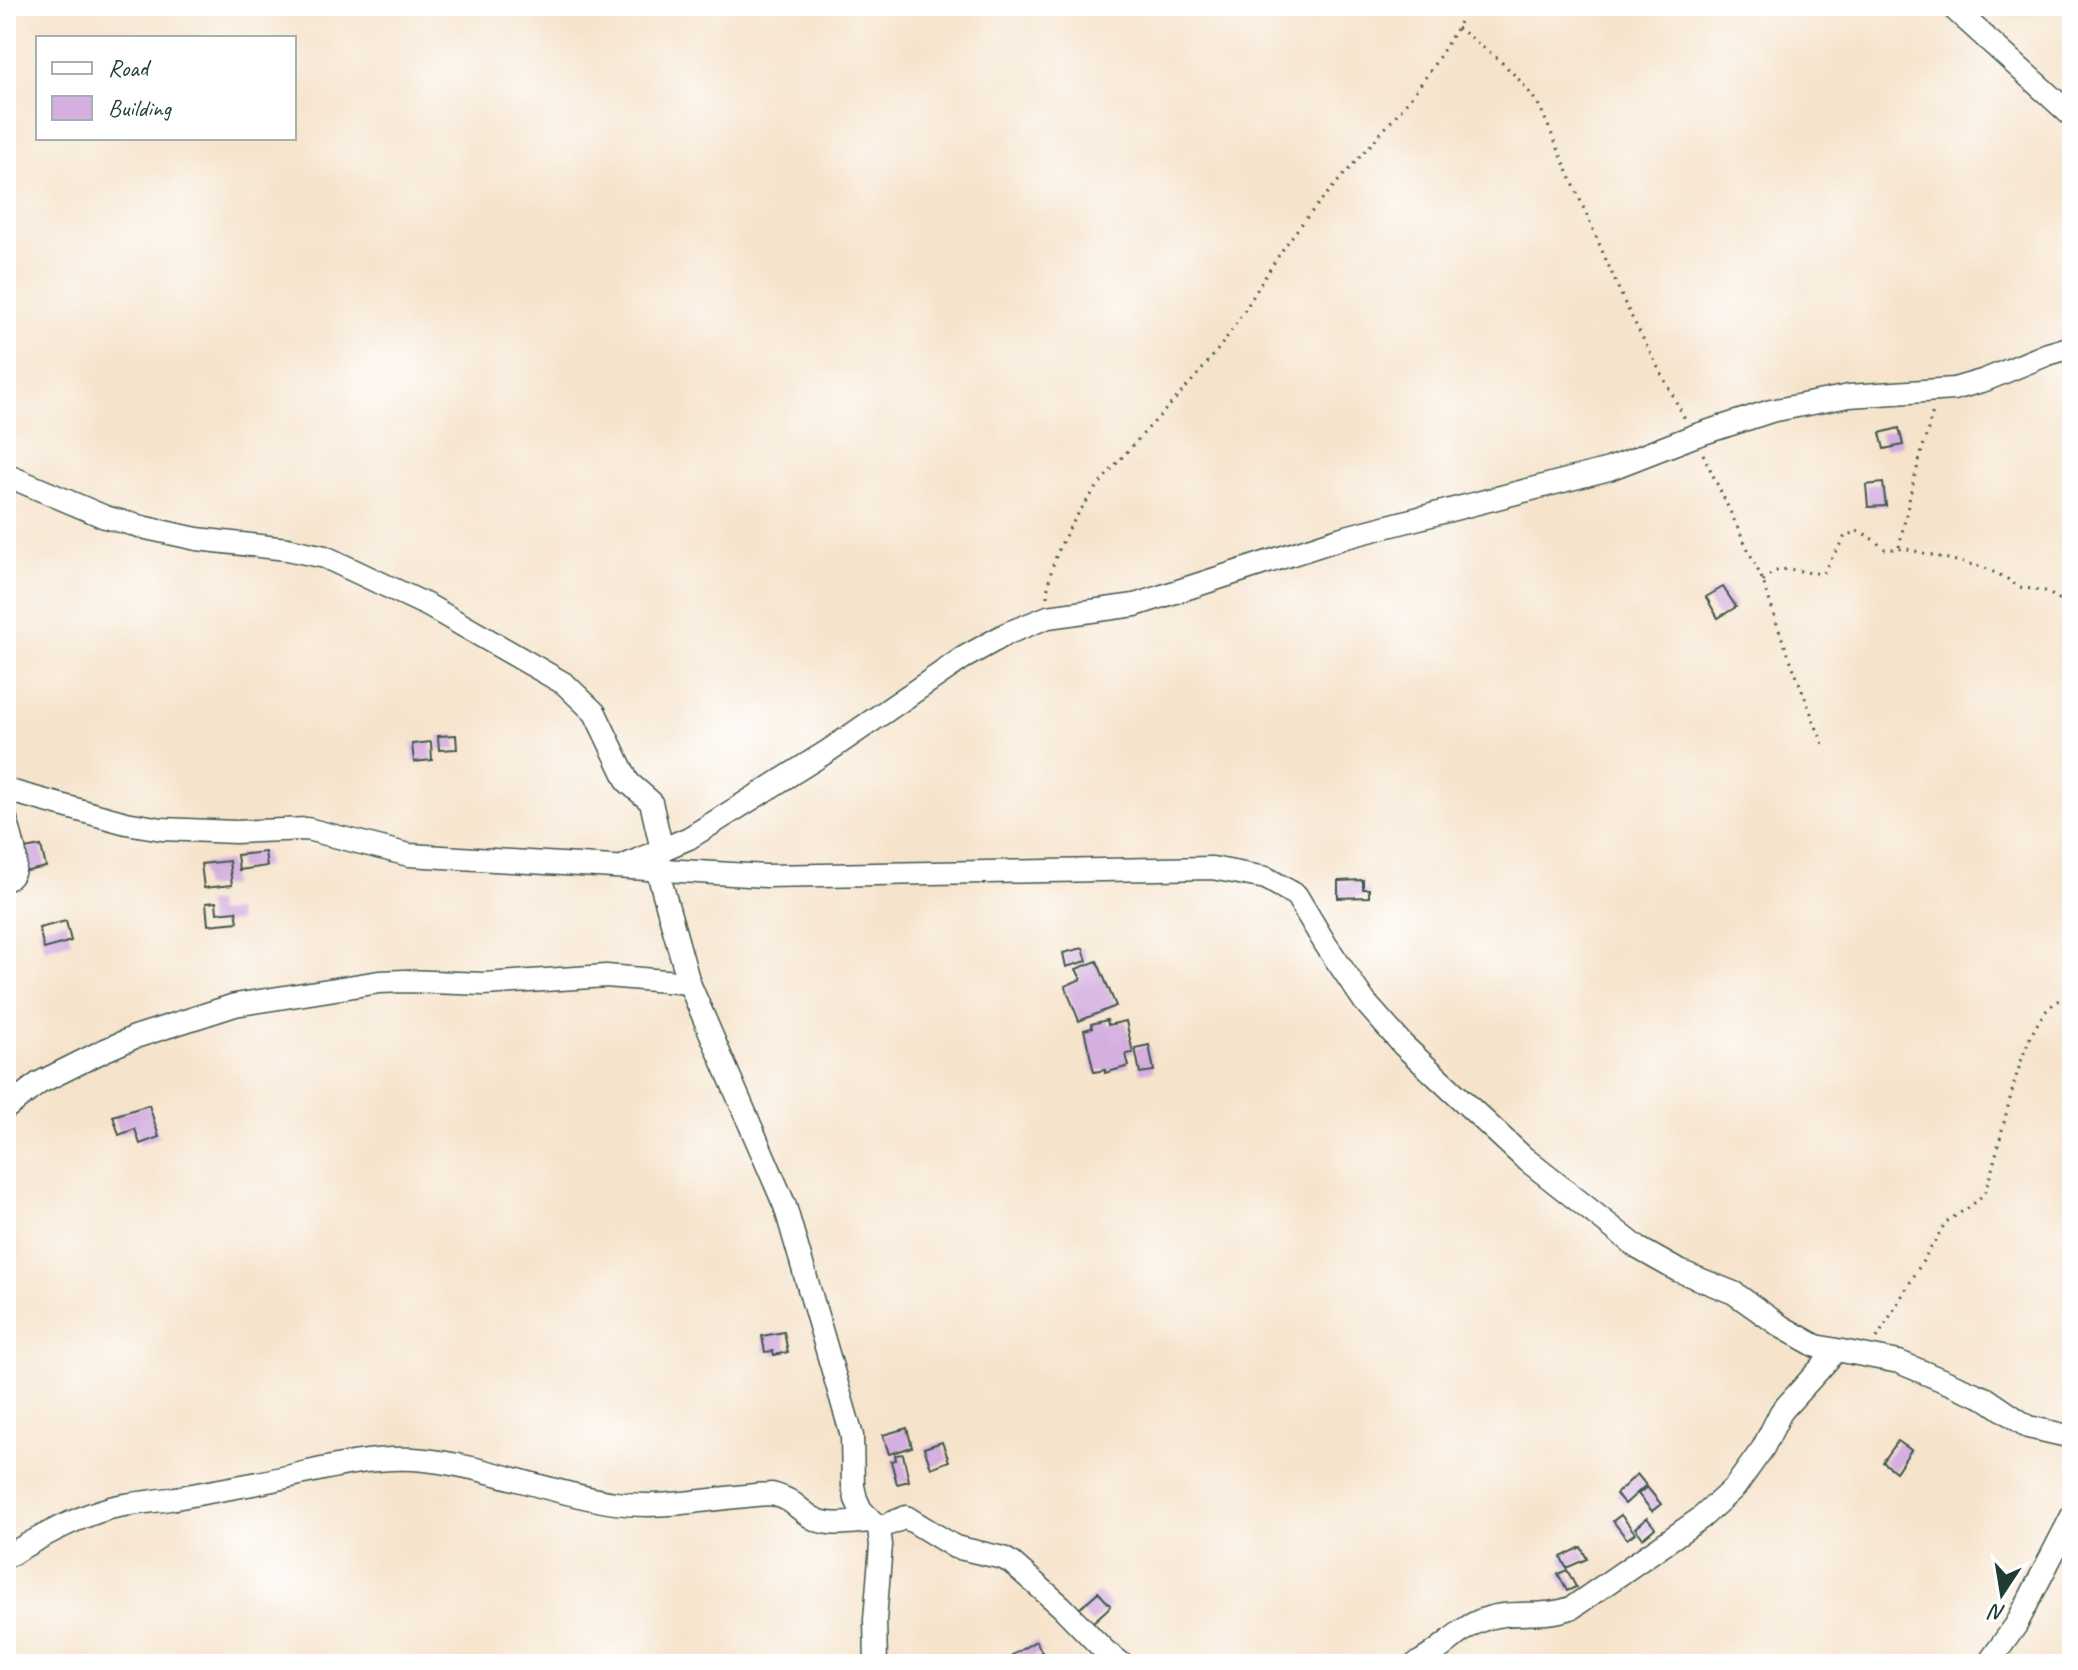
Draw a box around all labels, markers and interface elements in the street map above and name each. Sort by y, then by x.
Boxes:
legend [36,36,296,140]
text: Road [108,53,152,83]
text: Building [108,93,173,123]
north arrow [1962,1554,2042,1634]
text: N [1985,1597,2008,1628]

